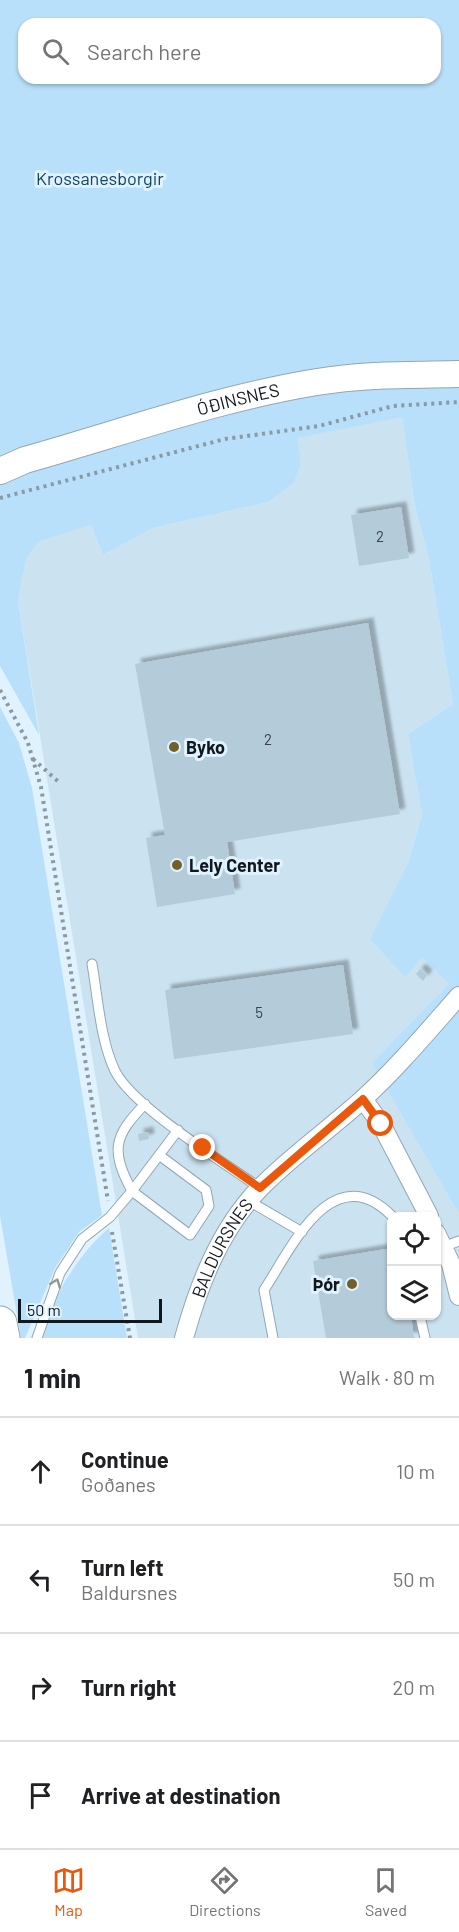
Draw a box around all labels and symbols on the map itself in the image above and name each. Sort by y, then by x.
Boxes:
park label: Krossanesborgir [36,167,164,189]
street label: ÓÐINSNES [194,378,281,420]
house number: 2 [376,527,384,545]
house number: 2 [264,730,272,748]
place label: Byko [186,736,225,758]
marker: Byko [167,740,181,754]
place label: Lely Center [189,854,280,876]
marker: Lely Center [170,858,184,872]
house number: 5 [255,1003,263,1021]
route start [367,1110,393,1136]
route end [189,1134,215,1160]
street label: BALDURSNES [187,1194,257,1301]
place label: Þór [313,1273,340,1295]
marker: Þór [345,1277,359,1291]
one-way arrow [49,1278,61,1289]
scale bar [18,1296,162,1324]

